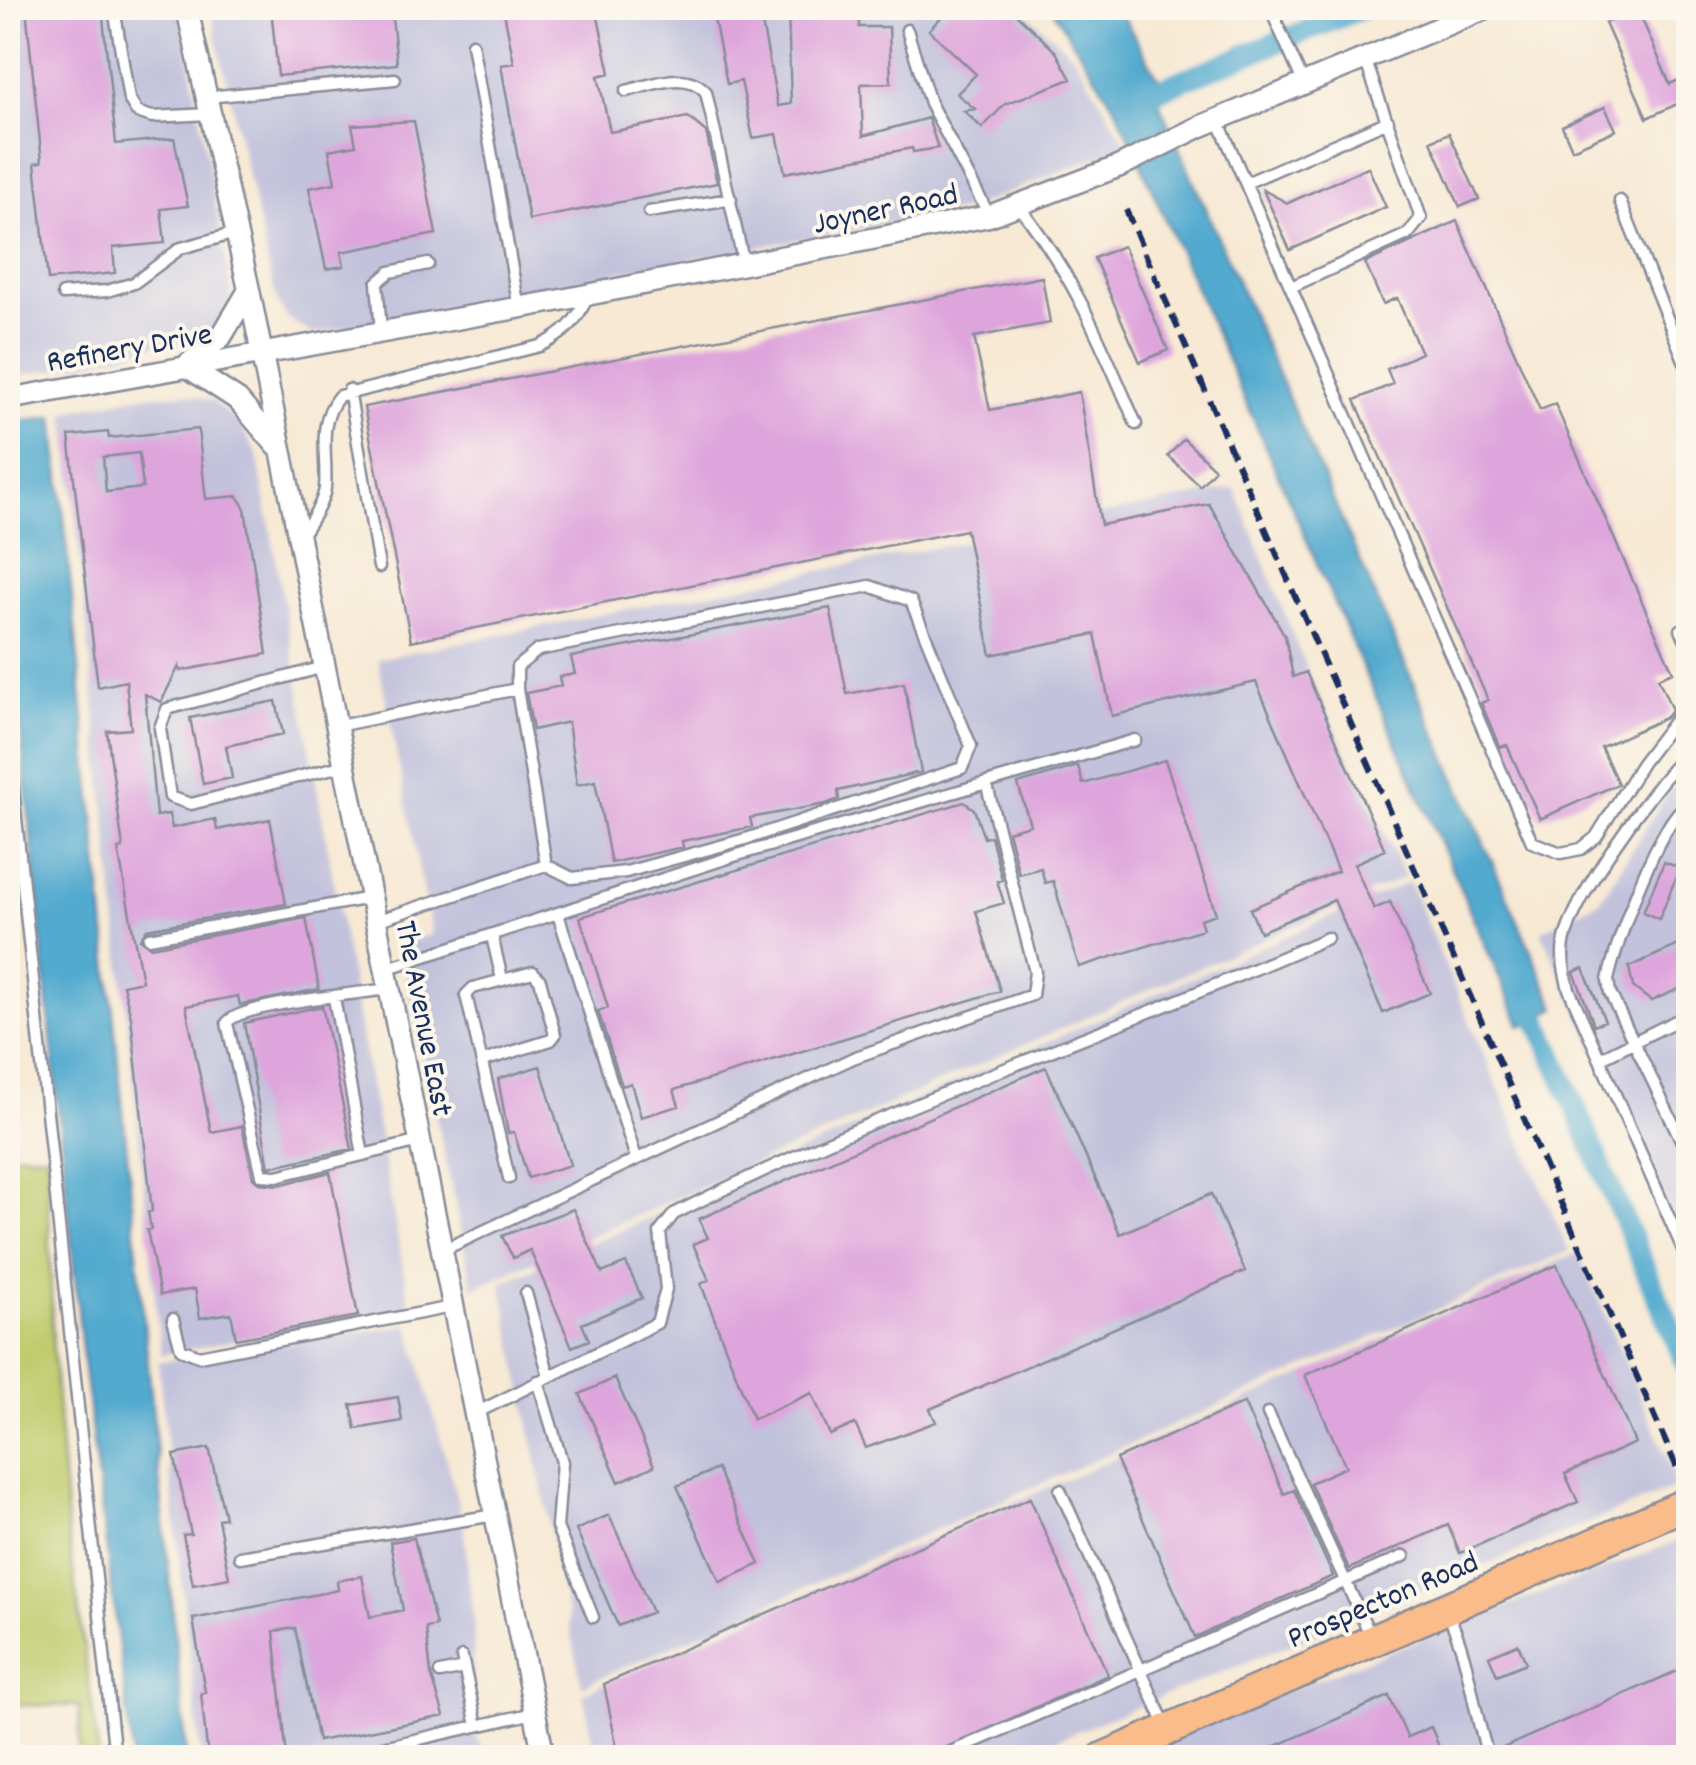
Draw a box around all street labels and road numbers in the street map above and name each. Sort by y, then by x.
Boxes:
street label: Joyner Road [809,174,963,250]
street label: Refinery Drive [44,314,216,388]
street label: The Avenue East [380,917,463,1121]
street label: Prospecton Road [1281,1542,1487,1664]

